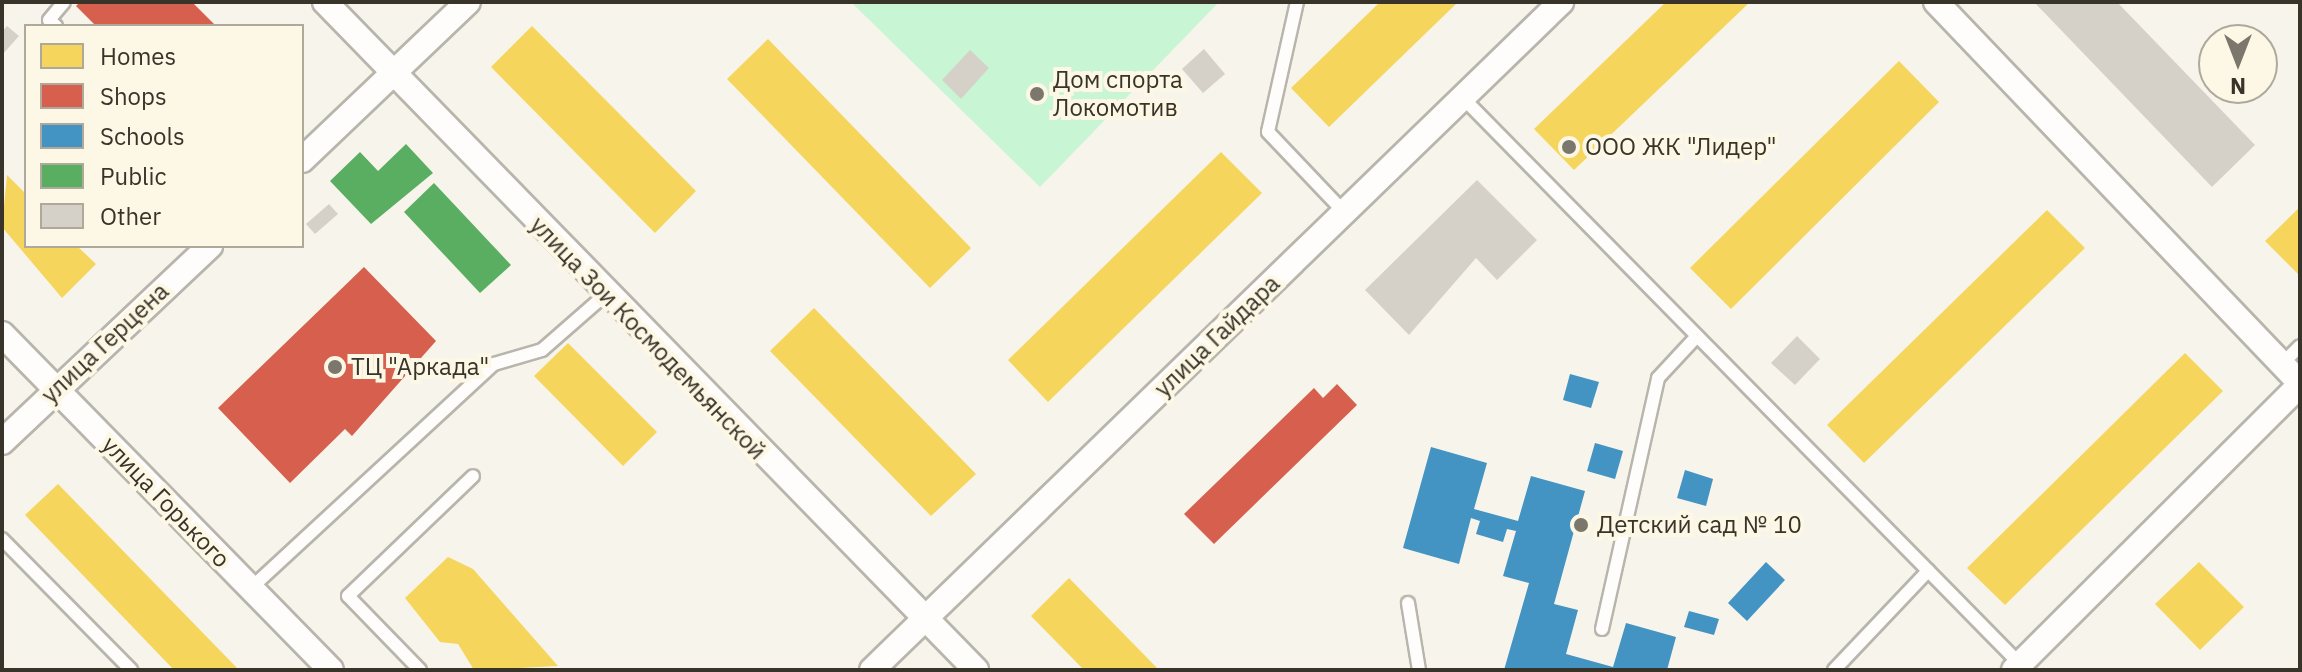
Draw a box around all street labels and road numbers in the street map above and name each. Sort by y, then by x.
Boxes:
street label: улица Зои Космодемьянской [524,211,772,465]
street label: улица Гайдара [1148,269,1286,403]
street label: улица Герцена [35,277,175,409]
street label: улица Горького [96,430,236,574]

